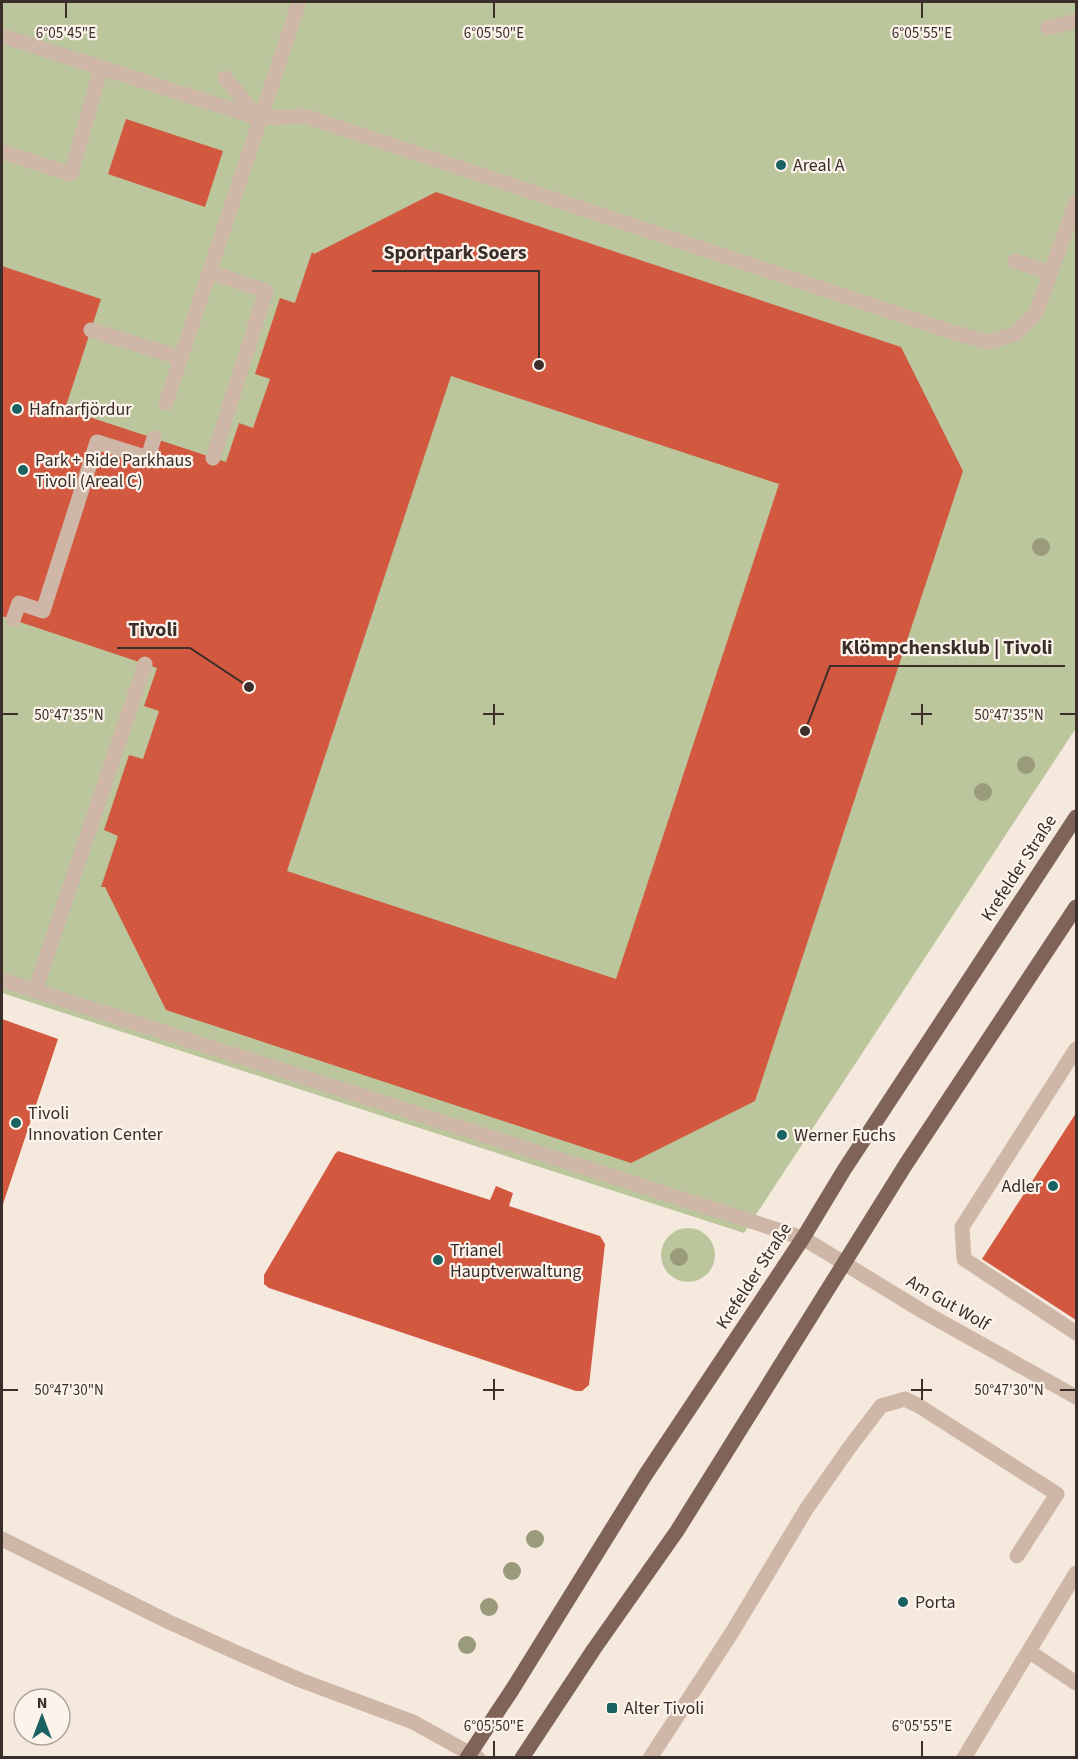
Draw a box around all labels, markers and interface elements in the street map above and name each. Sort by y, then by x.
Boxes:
text: 6°05'45"E [36,23,96,44]
text: 6°05'50"E [464,23,524,44]
text: 6°05'55"E [892,23,952,44]
place label: Areal A [793,153,845,178]
marker: Areal A [774,158,788,172]
callout: Sportpark Soers [372,233,539,271]
text: Sportpark Soers [383,239,527,267]
place label: Hafnarfjördur [29,397,132,422]
marker: Hafnarfjördur [10,402,24,416]
place label: Park + Ride Parkhaus Tivoli (Areal C) [35,448,192,494]
marker: Park + Ride Parkhaus Tivoli (Areal C) [16,463,30,477]
callout: Tivoli [117,610,190,648]
text: Tivoli [128,616,178,644]
callout: Klömpchensklub | Tivoli [830,628,1065,666]
text: Klömpchensklub | Tivoli [841,634,1053,662]
text: 50°47'35"N [34,705,104,726]
text: 50°47'35"N [974,705,1044,726]
street label: Krefelder Straße [975,810,1063,926]
place label: Tivoli Innovation Center [28,1101,164,1147]
marker: Tivoli Innovation Center [9,1116,23,1130]
place label: Werner Fuchs [794,1123,896,1148]
marker: Werner Fuchs [775,1128,789,1142]
place label: Adler [1001,1174,1042,1199]
marker: Adler [1046,1179,1060,1193]
street label: Krefelder Straße [710,1218,798,1334]
place label: Trianel Hauptverwaltung [450,1238,581,1284]
marker: Trianel Hauptverwaltung [431,1253,445,1267]
street label: Am Gut Wolf [902,1269,995,1337]
text: 50°47'30"N [34,1380,104,1401]
text: 50°47'30"N [974,1380,1044,1401]
place label: Porta [915,1590,956,1615]
marker: Porta [896,1595,910,1609]
north arrow [12,1687,72,1747]
text: N [37,1692,47,1714]
place label: Alter Tivoli [624,1696,704,1721]
marker: Alter Tivoli [605,1701,619,1715]
text: 6°05'50"E [464,1716,524,1737]
text: 6°05'55"E [892,1716,952,1737]

